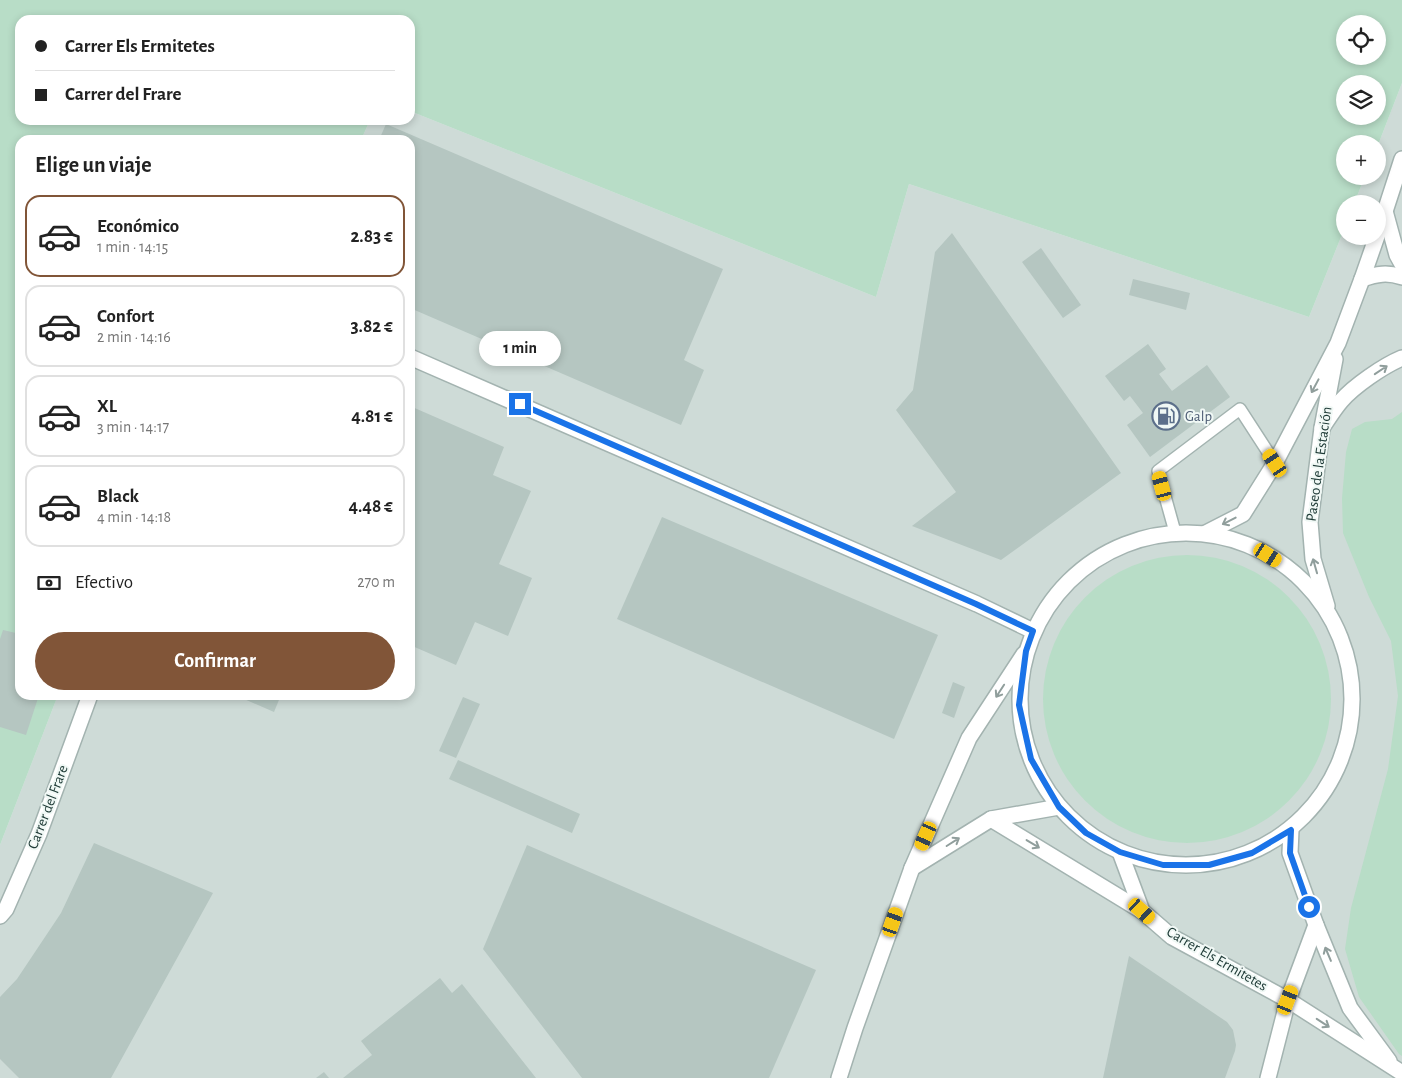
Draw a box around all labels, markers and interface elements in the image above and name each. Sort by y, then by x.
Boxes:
map controls [1336,15,1386,245]
button: locate [1336,15,1386,65]
text: Carrer Els Ermitetes [65,37,215,56]
button: layers [1336,75,1386,125]
text: Carrer del Frare [65,85,182,104]
button: + [1336,135,1386,185]
text: Elige un viaje [35,154,152,176]
button: − [1336,195,1386,245]
icon: car [37,214,82,259]
text: Económico [97,217,179,236]
text: 2.83 € [350,227,393,246]
text: 1 min · 14:15 [97,239,168,255]
icon: car [37,304,82,349]
text: Confort [97,307,154,326]
text: 3.82 € [350,317,393,336]
text: 2 min · 14:16 [97,329,171,345]
callout: 1 min [479,332,561,366]
text: 1 min [503,340,537,356]
one-way arrow [1374,365,1388,375]
one-way arrow [1310,379,1320,394]
route end [509,393,531,415]
icon: car [37,394,82,439]
text: XL [97,397,117,416]
fuel station icon: Galp [1151,401,1181,431]
street label: Paseo de la Estación [1304,406,1334,522]
text: 4.81 € [351,407,393,426]
place label: Galp [1185,409,1212,424]
text: 3 min · 14:17 [97,419,169,435]
car [1260,446,1289,480]
car [1150,470,1173,502]
icon: car [37,484,82,529]
text: Black [97,487,139,506]
text: 4.48 € [348,497,393,516]
text: 4 min · 14:18 [97,509,171,525]
one-way arrow [1222,517,1237,526]
car [1251,541,1284,569]
one-way arrow [1309,558,1319,574]
icon: cash [35,569,63,597]
text: Efectivo [75,573,133,592]
text: 270 m [357,574,395,590]
button: Confirmar [35,632,395,690]
one-way arrow [994,684,1004,698]
street label: Carrer del Frare [25,763,71,851]
car [913,819,938,853]
one-way arrow [946,837,960,847]
one-way arrow [1025,839,1039,849]
car [1125,895,1158,927]
route start [1298,896,1320,918]
car [881,905,904,939]
street label: Carrer Els Ermitetes [1164,924,1270,994]
one-way arrow [1322,947,1332,962]
car [1275,983,1300,1017]
one-way arrow [1316,1018,1330,1028]

